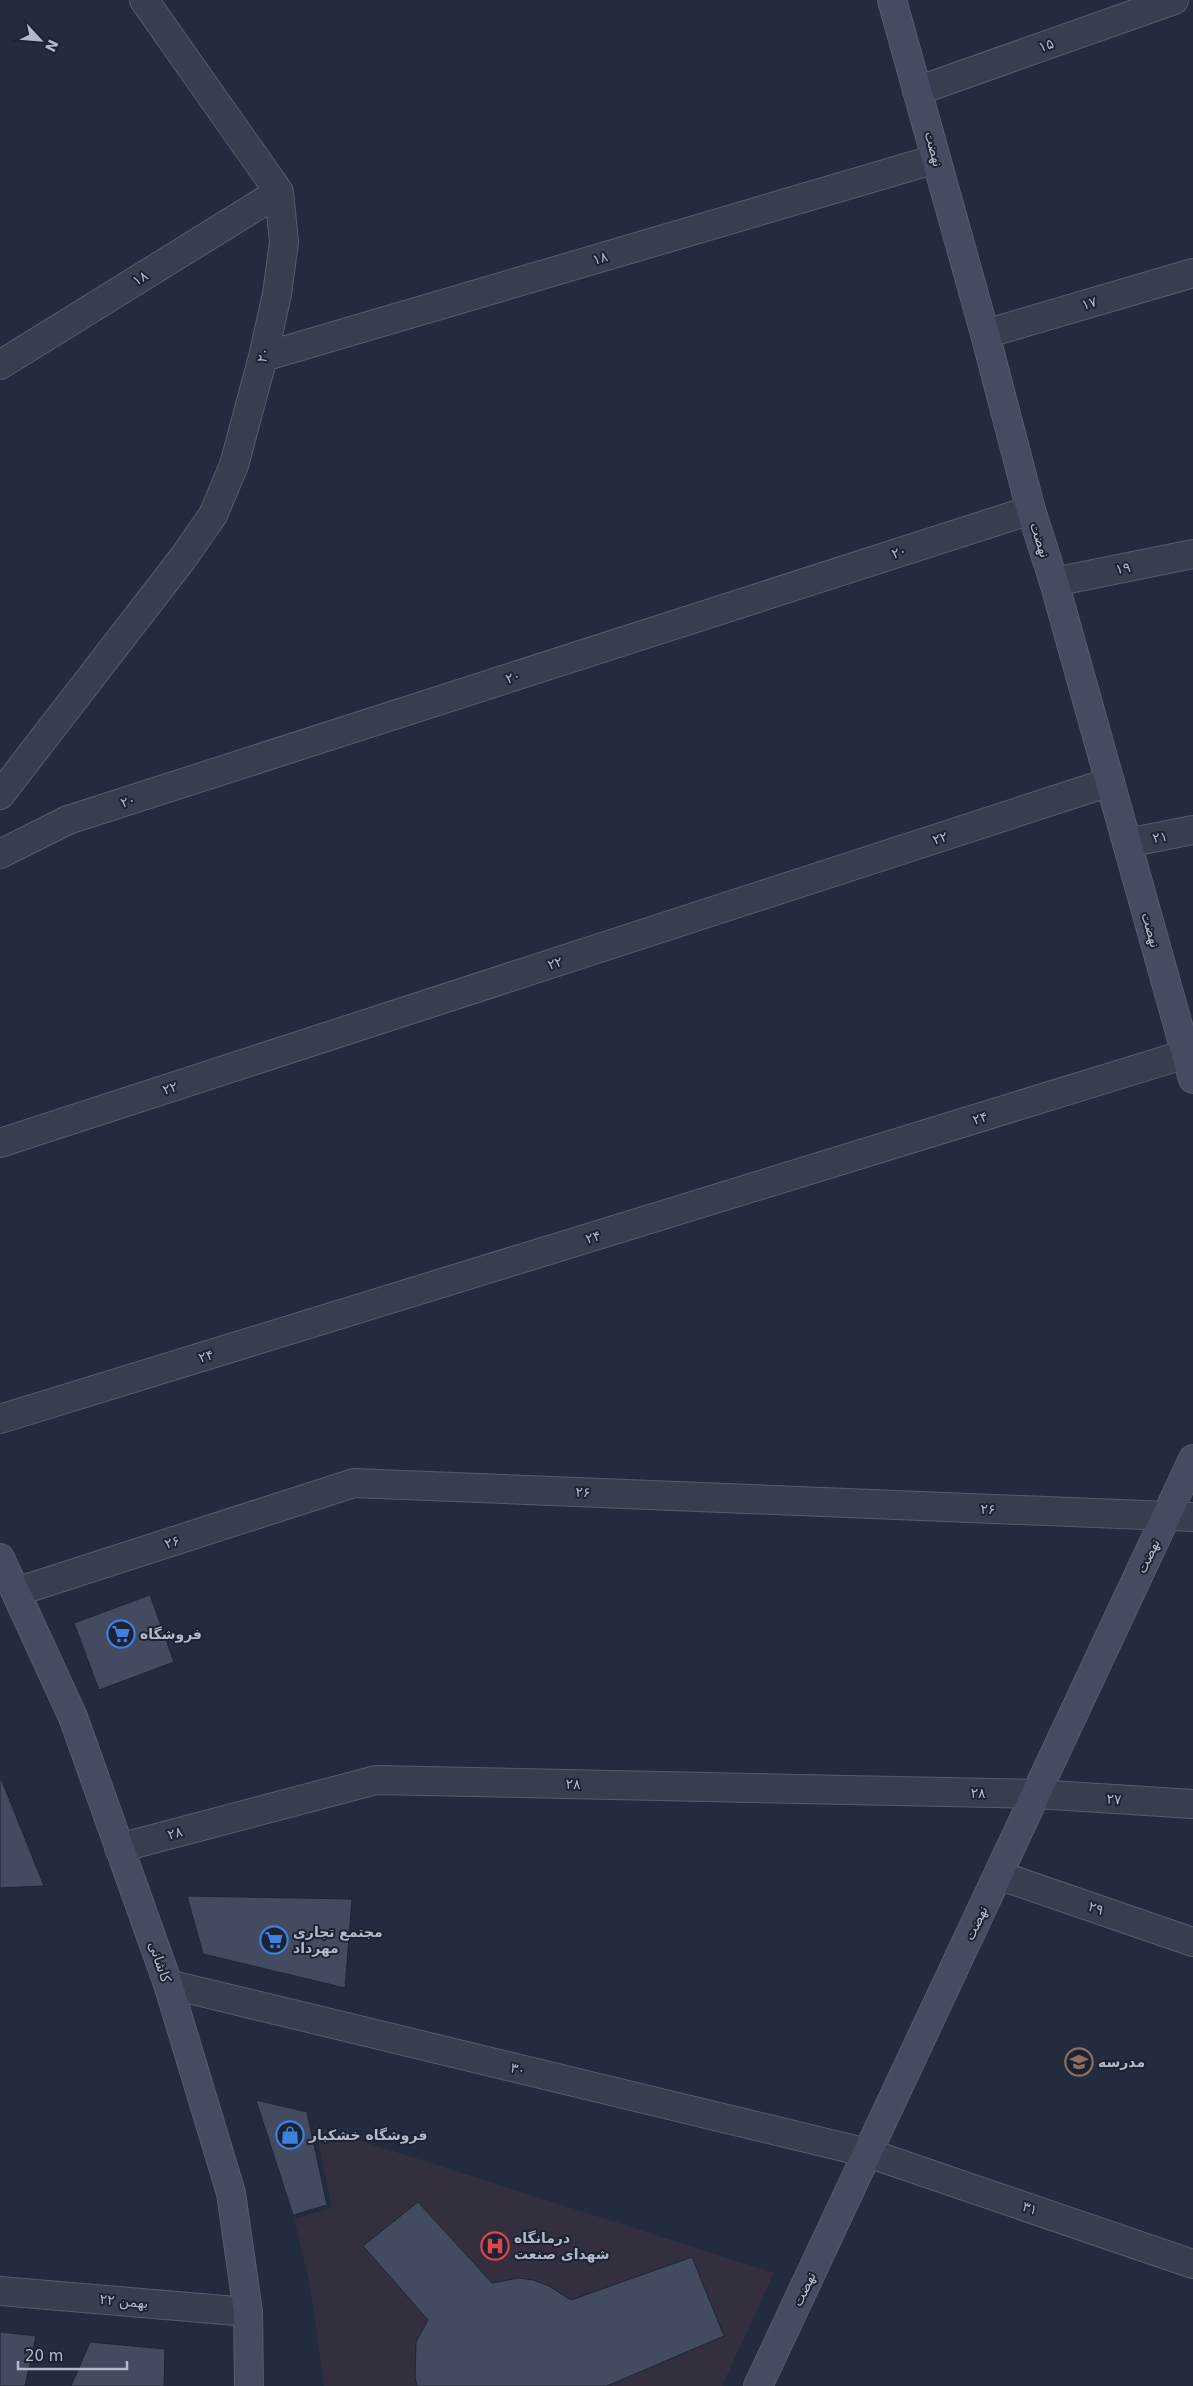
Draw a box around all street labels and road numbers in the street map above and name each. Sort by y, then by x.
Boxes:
street label: ۱۵ [1036,35,1056,55]
street label: نهضت [921,129,946,169]
street label: ۱۸ [591,248,610,268]
street label: ۱۸ [129,267,151,289]
street label: ۱۷ [1080,293,1099,313]
street label: ۲۰ [253,346,273,364]
street label: نهضت [1026,520,1053,560]
street label: ۲۰ [889,542,909,562]
street label: ۱۹ [1114,559,1132,577]
street label: ۲۰ [503,667,523,687]
street label: ۲۰ [118,791,138,811]
street label: ۲۲ [930,828,950,848]
street label: ۲۱ [1151,828,1169,846]
street label: نهضت [1137,910,1164,950]
street label: ۲۲ [545,953,565,973]
street label: ۲۲ [160,1078,180,1098]
street label: ۲۴ [970,1108,990,1128]
street label: ۲۴ [583,1227,603,1247]
street label: ۲۴ [196,1346,216,1366]
street label: ۲۶ [575,1484,591,1500]
street label: ۲۶ [980,1501,996,1517]
street label: ۲۶ [162,1532,182,1552]
street label: نهضت [1133,1536,1164,1576]
street label: ۲۸ [565,1776,581,1792]
street label: ۲۸ [970,1785,986,1801]
street label: ۲۷ [1106,1791,1122,1807]
street label: ۲۸ [166,1823,185,1843]
street label: ۲۹ [1086,1898,1106,1918]
street label: نهضت [961,1903,992,1943]
street label: کاشانی [146,1939,175,1985]
street label: ۳۰ [509,2059,527,2079]
street label: ۳۱ [1020,2198,1040,2218]
street label: نهضت [789,2269,820,2309]
street label: ۲۲ بهمن [99,2291,149,2312]

